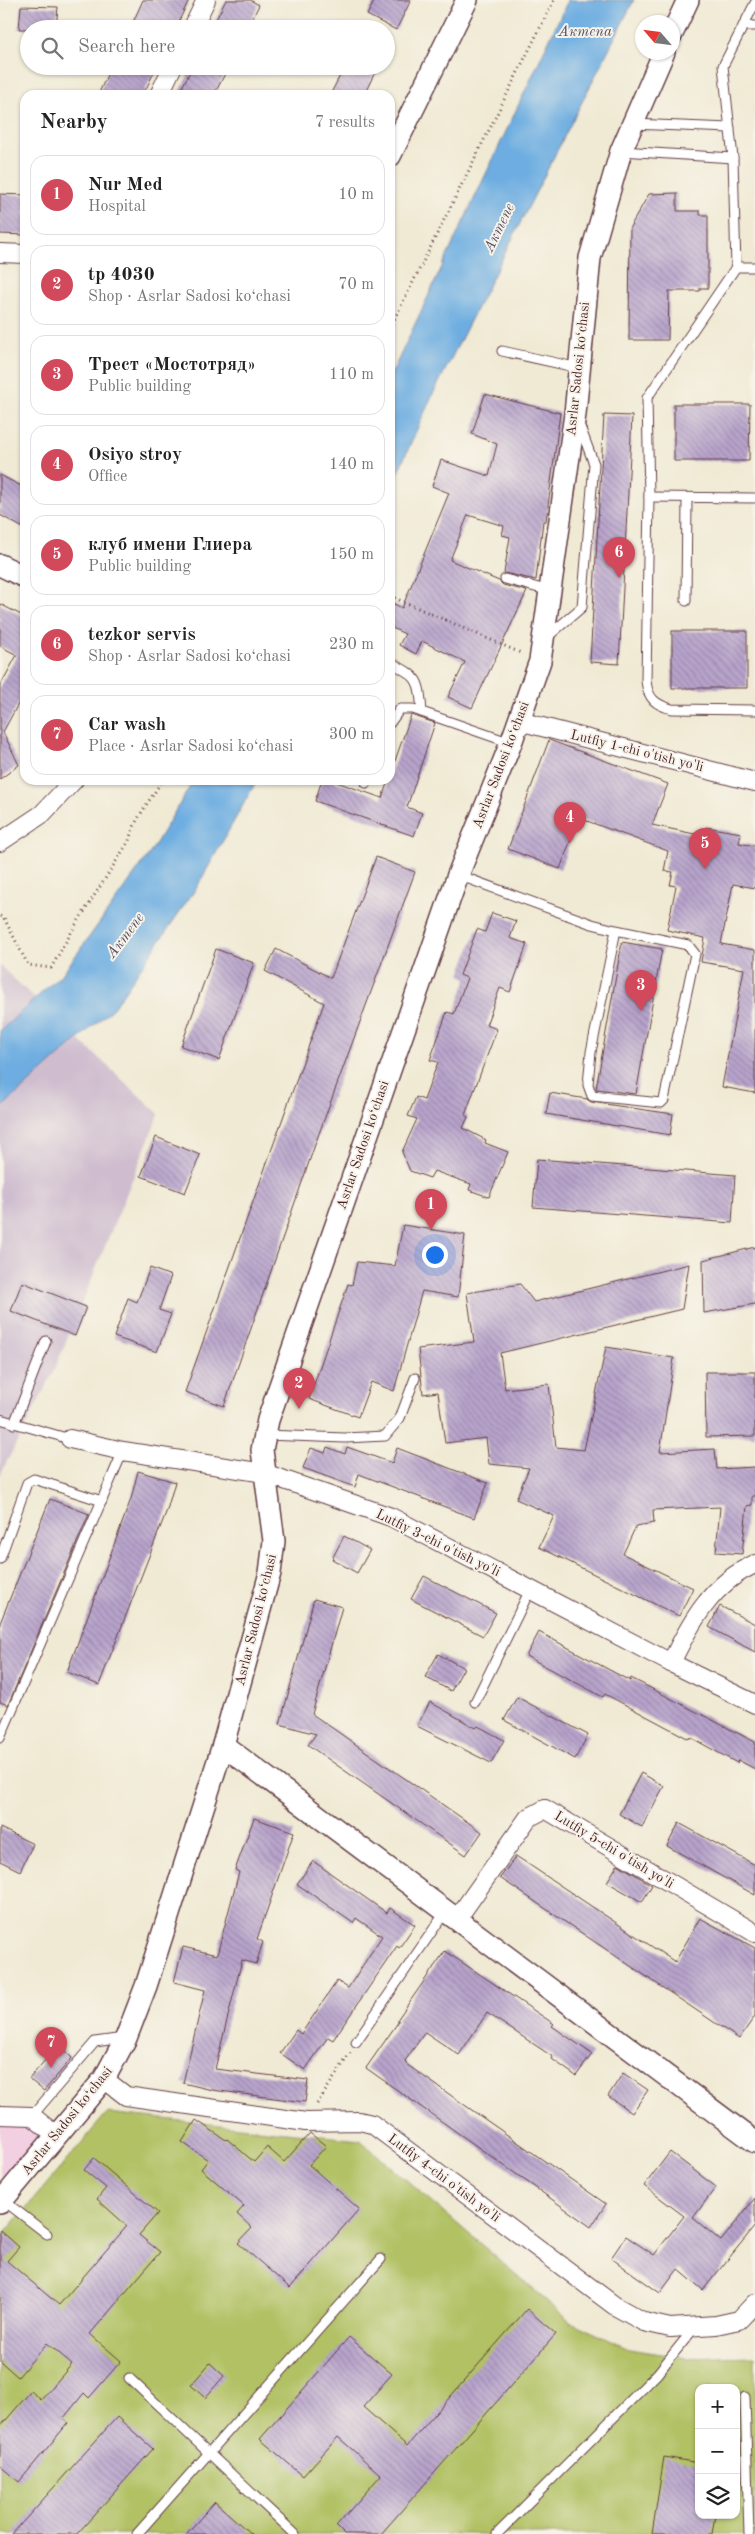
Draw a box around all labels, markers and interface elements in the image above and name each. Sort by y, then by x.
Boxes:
north arrow [635,15,680,60]
search box [20,20,395,75]
water label: Актепа [557,25,612,40]
icon: search [38,34,66,62]
text: Search here [78,38,175,57]
text: Nearby [40,112,108,133]
text: 7 results [315,115,375,131]
text: Nur Med [88,176,163,195]
text: 1 [52,187,62,203]
text: 10 m [338,187,374,203]
text: Hospital [88,199,146,215]
water label: Актепе [481,201,518,256]
text: tp 4030 [88,266,155,285]
text: 2 [52,277,62,293]
text: 70 m [338,277,374,293]
text: Shop · Asrlar Sadosi ko‘chasi [88,289,291,305]
street label: Asrlar Sadosi ko‘chasi [564,301,592,437]
text: Трест «Мостотряд» [88,356,256,375]
text: 3 [52,367,62,383]
text: 110 m [329,367,374,383]
text: Public building [88,379,191,395]
text: Osiyo stroy [88,446,182,465]
text: 4 [52,457,62,473]
text: 140 m [329,457,374,473]
text: Office [88,469,127,485]
text: клуб имени Глиера [88,536,252,555]
pin: 6 [603,537,635,578]
text: 5 [52,547,62,563]
text: 150 m [329,547,374,563]
text: Public building [88,559,191,575]
text: tezkor servis [88,626,196,645]
text: 6 [52,637,62,653]
text: 230 m [329,637,374,653]
text: Shop · Asrlar Sadosi ko‘chasi [88,649,291,665]
street label: Asrlar Sadosi ko‘chasi [470,699,532,831]
text: Car wash [88,716,166,735]
text: 7 [52,727,62,743]
text: 300 m [329,727,374,743]
street label: Lutfiy 1-chi o'tish yo'li [569,728,705,774]
text: Place · Asrlar Sadosi ko‘chasi [88,739,293,755]
pin: 4 [554,802,586,843]
pin: 5 [689,828,721,869]
water label: Актепе [104,911,148,962]
pin: 3 [625,970,657,1011]
street label: Asrlar Sadosi ko‘chasi [334,1079,392,1211]
pin: 1 [415,1189,447,1230]
your location [422,1242,448,1268]
pin: 2 [283,1368,315,1409]
street label: Lutfiy 3-chi o'tish yo'li [374,1507,503,1579]
street label: Asrlar Sadosi ko‘chasi [233,1553,279,1687]
street label: Lutfiy 5-chi o'tish yo'li [552,1809,676,1891]
pin: 7 [35,2027,67,2068]
street label: Asrlar Sadosi ko‘chasi [19,2064,115,2178]
street label: Lutfiy 4-chi o'tish yo'li [385,2131,503,2225]
map controls [695,2384,740,2519]
button: + [695,2384,740,2429]
button: − [695,2429,740,2474]
button: layers [695,2474,740,2519]

